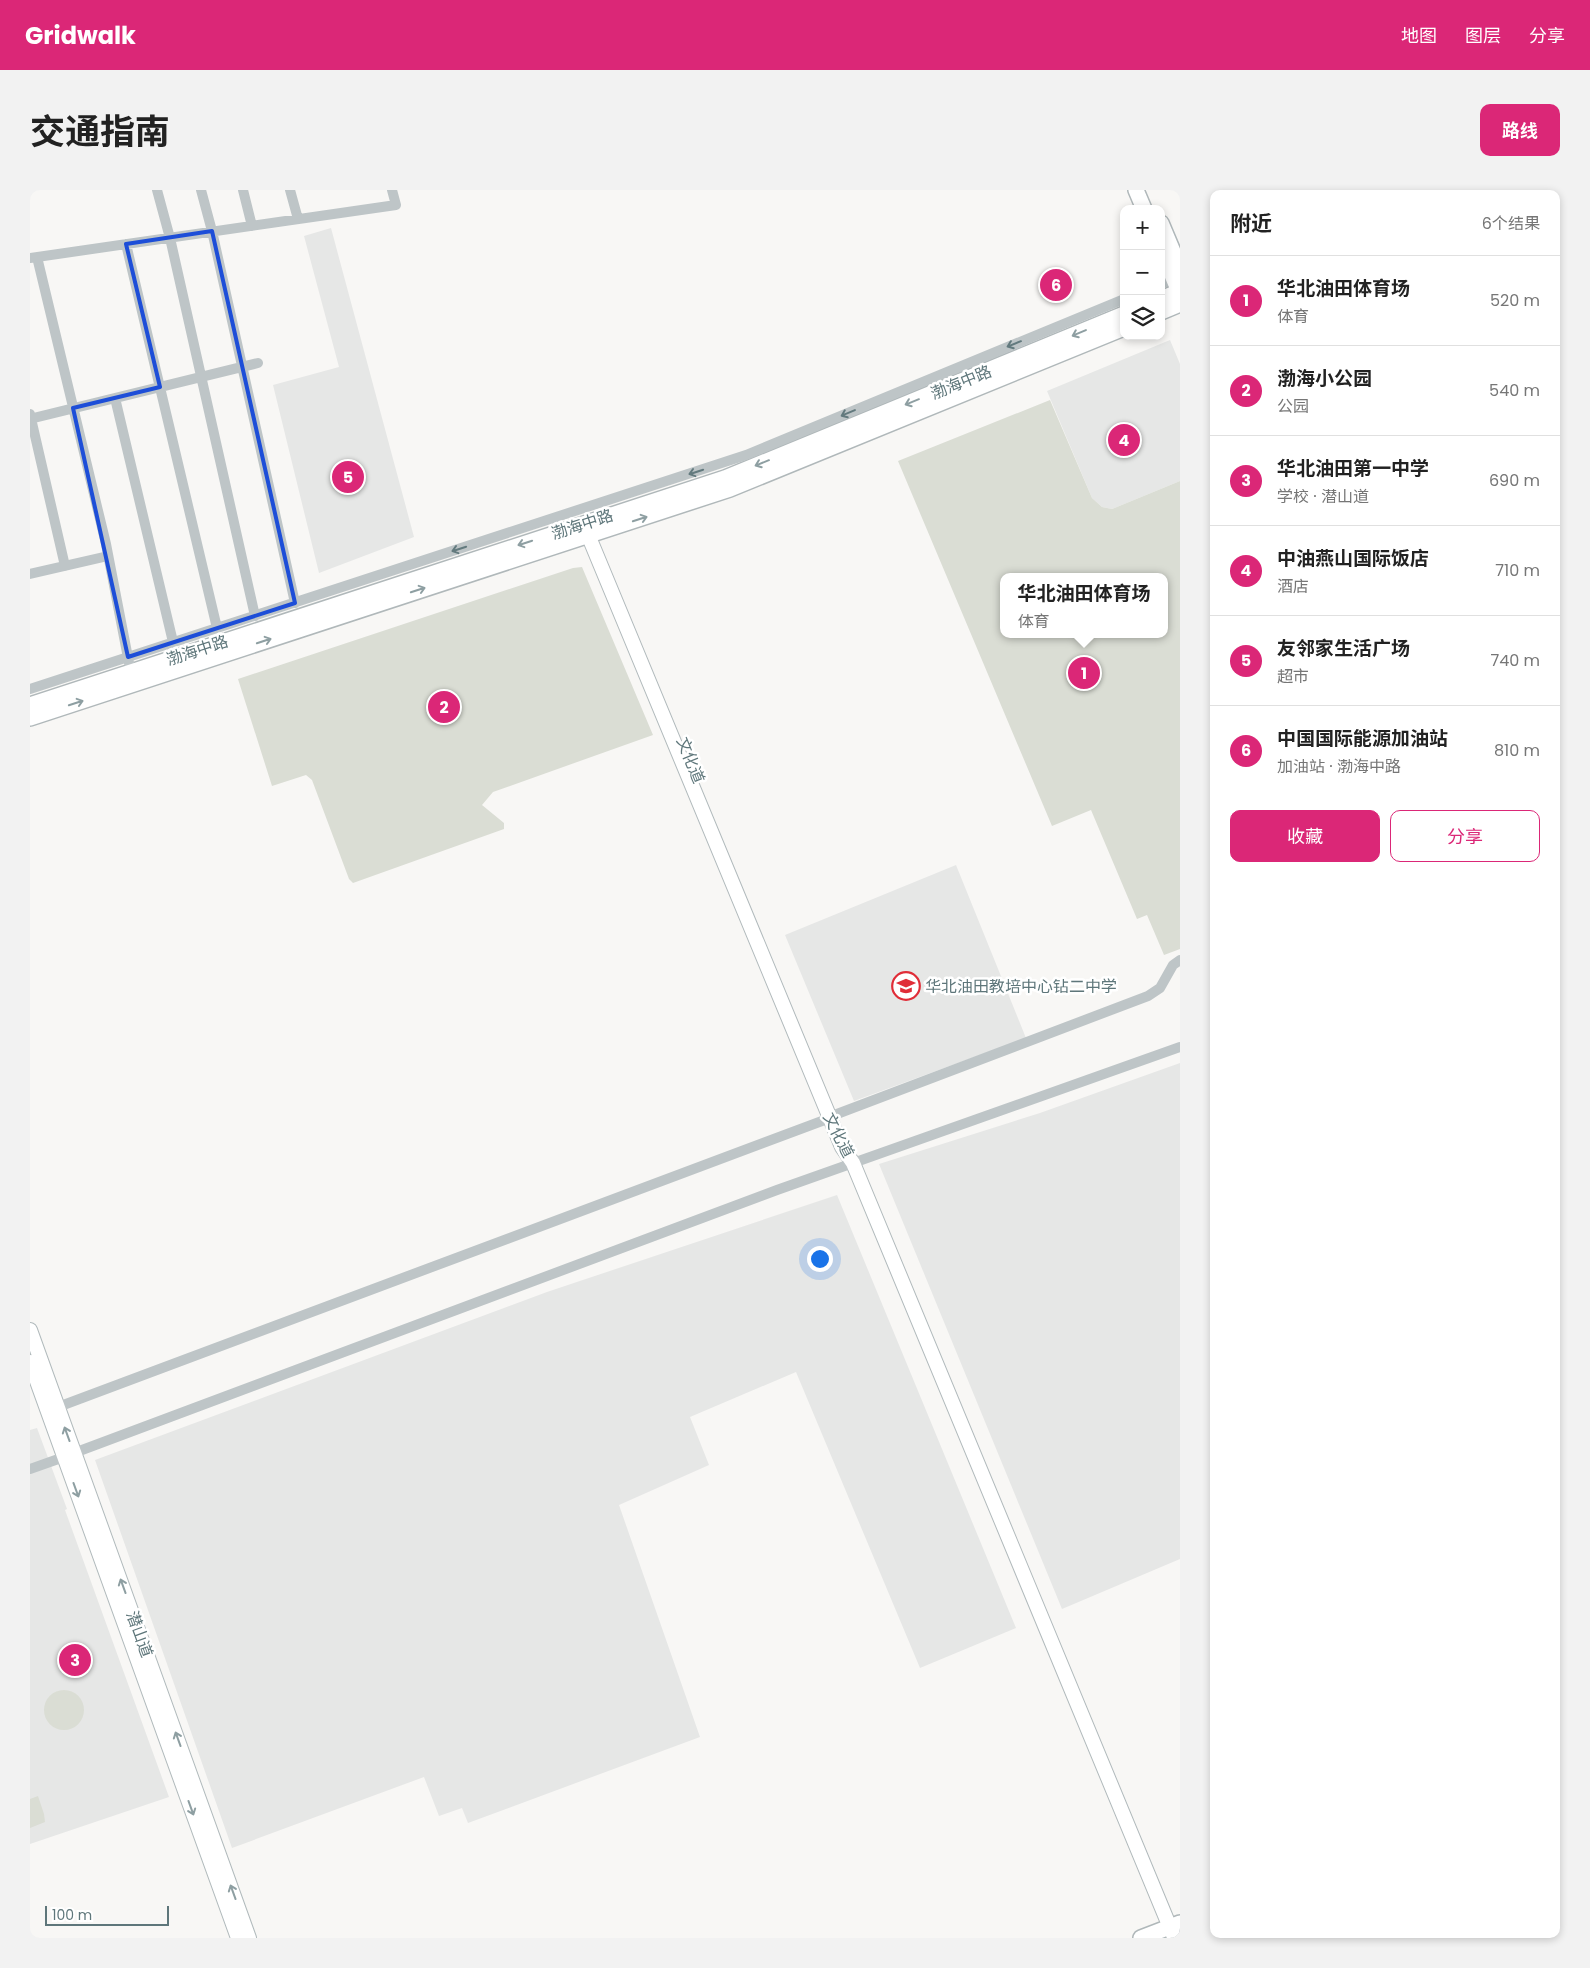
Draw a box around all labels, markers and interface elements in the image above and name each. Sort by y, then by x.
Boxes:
text: Gridwalk [25,19,136,52]
text: 地图 [1401,23,1437,48]
text: 图层 [1465,23,1501,48]
text: 分享 [1529,23,1565,48]
button: 路线 [1480,104,1560,156]
text: 交通指南 [30,107,170,156]
map controls [1120,205,1165,340]
button: + [1120,205,1165,250]
text: 附近 [1230,209,1272,238]
text: 6个结果 [1482,212,1540,235]
button: − [1120,250,1165,295]
pin: 6 [1040,266,1072,304]
text: 华北油田体育场 [1277,275,1410,302]
text: 1 [1243,289,1249,312]
text: 520 m [1490,289,1540,312]
button: layers [1120,295,1165,340]
text: 体育 [1277,305,1309,328]
one-way arrow [1072,329,1087,339]
one-way arrow [1007,340,1022,349]
street label: 渤海中路 [927,360,995,405]
text: 渤海小公园 [1277,365,1372,392]
text: 2 [1241,379,1251,402]
text: 540 m [1489,379,1540,402]
text: 公园 [1277,395,1309,418]
one-way arrow [905,397,920,407]
one-way arrow [841,409,856,418]
pin: 4 [1108,421,1140,459]
text: 华北油田第一中学 [1277,455,1429,482]
pin: 5 [332,458,364,496]
one-way arrow [755,459,770,468]
one-way arrow [689,468,705,477]
text: 3 [1241,469,1251,492]
text: 690 m [1489,469,1540,492]
text: 学校 · 潜山道 [1277,485,1369,508]
street label: 渤海中路 [548,504,616,545]
one-way arrow [631,513,647,523]
one-way arrow [517,538,533,548]
one-way arrow [451,545,467,555]
text: 中油燕山国际饭店 [1277,545,1429,572]
text: 4 [1241,559,1251,582]
text: 710 m [1495,559,1540,582]
popup [1000,573,1168,638]
text: 酒店 [1277,575,1309,598]
text: 华北油田体育场 [1017,580,1151,607]
one-way arrow [410,585,426,595]
text: 体育 [1017,610,1050,633]
street label: 渤海中路 [163,630,231,671]
text: 友邻家生活广场 [1277,635,1410,662]
one-way arrow [256,636,271,645]
text: 5 [1241,649,1251,672]
text: 740 m [1490,649,1540,672]
pin: 1 [1068,654,1100,692]
text: 超市 [1277,665,1309,688]
pin: 2 [428,688,460,726]
one-way arrow [68,697,84,707]
text: 中国国际能源加油站 [1277,725,1448,752]
street label: 文化道 [671,734,710,787]
text: 6 [1241,739,1251,762]
text: 810 m [1494,739,1540,762]
text: 加油站 · 渤海中路 [1277,755,1401,778]
button: 收藏 [1230,810,1380,862]
button: 分享 [1390,810,1540,862]
school or university icon: 华北油田教培中心钻二中学 [891,971,921,1001]
place label: 华北油田教培中心钻二中学 [925,975,1117,998]
street label: 文化道 [817,1109,860,1162]
your location [807,1246,833,1272]
one-way arrow [62,1426,71,1442]
one-way arrow [72,1482,81,1497]
one-way arrow [118,1579,127,1595]
street label: 潜山道 [121,1608,159,1661]
pin: 3 [59,1641,91,1679]
one-way arrow [173,1732,182,1748]
one-way arrow [187,1799,196,1815]
one-way arrow [228,1885,237,1900]
scale bar [45,1903,169,1926]
text: 100 m [52,1905,92,1925]

